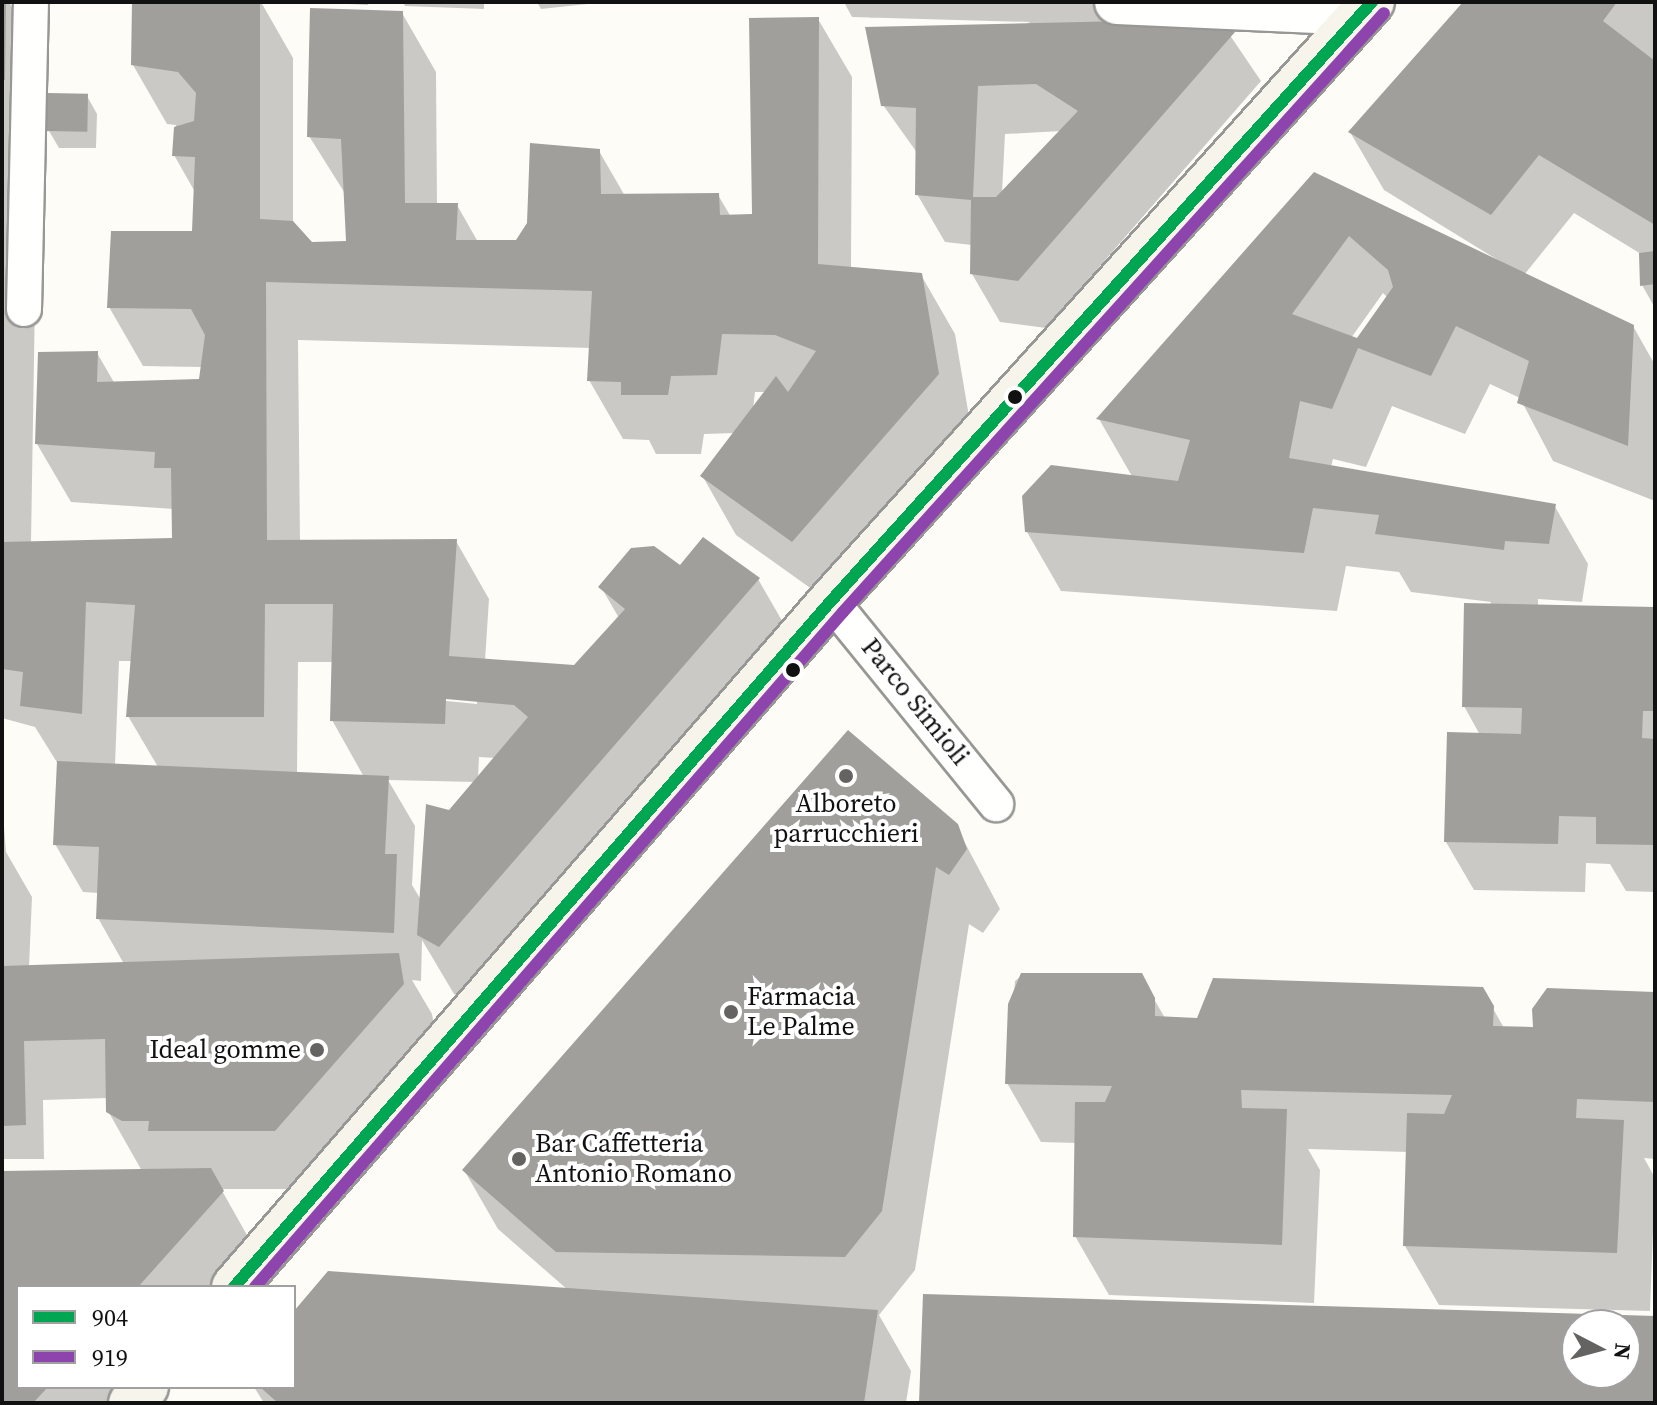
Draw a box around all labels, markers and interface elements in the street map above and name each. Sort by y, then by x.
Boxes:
unlabelled marker [1007,389,1023,405]
street label: Parco Simioli [854,632,976,772]
unlabelled marker [785,662,801,678]
marker: Alboreto parrucchieri [837,767,855,785]
place label: Alboreto parrucchieri [773,788,919,850]
place label: Farmacia Le Palme [747,981,855,1042]
marker: Farmacia Le Palme [722,1003,740,1021]
place label: Ideal gomme [149,1034,301,1066]
marker: Ideal gomme [308,1041,326,1059]
place label: Bar Caffetteria Antonio Romano [535,1128,732,1190]
marker: Bar Caffetteria Antonio Romano [510,1150,528,1168]
legend [16,1285,296,1389]
text: 904 [92,1301,128,1334]
north arrow [1561,1309,1641,1389]
text: 919 [92,1341,128,1374]
text: N [1607,1342,1639,1361]

